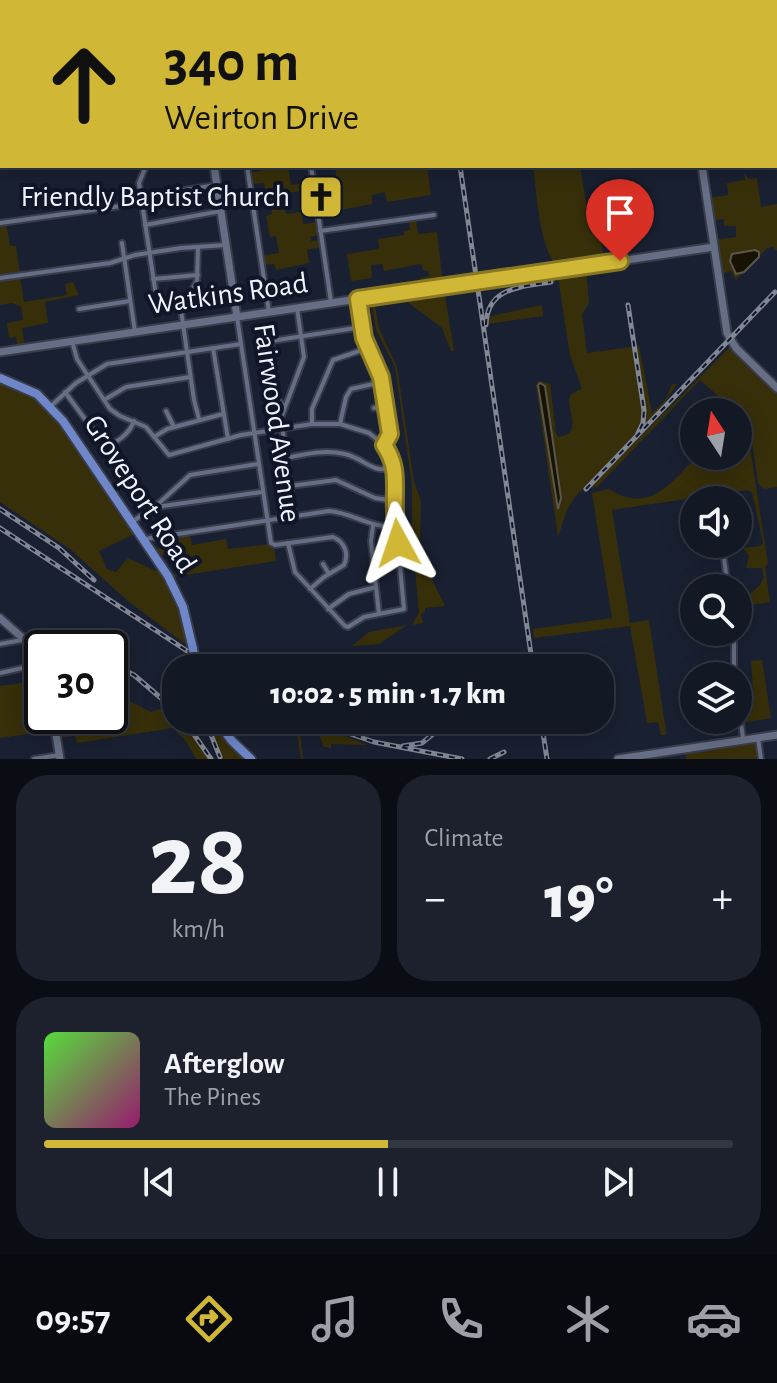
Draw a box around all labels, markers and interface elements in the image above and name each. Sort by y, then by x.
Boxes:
icon: ahead [32,32,136,136]
text: 340 m [164,35,299,91]
text: Weirton Drive [164,100,359,136]
church icon: Friendly Baptist Church [297,173,345,221]
pin [586,179,654,261]
place label: Friendly Baptist Church [20,182,290,212]
icon: arrive [598,191,642,235]
street label: Watkins Road [146,268,310,320]
street label: Fairwood Avenue [248,322,306,524]
north arrow [680,398,752,470]
map controls [680,398,752,734]
street label: Groveport Road [78,410,202,578]
button: sound [680,486,752,558]
position arrow [356,501,440,585]
button: search [680,574,752,646]
speed limit sign: 30 [24,630,128,734]
button: layers [680,662,752,734]
text: 10:02 · 5 min · 1.7 km [270,679,506,709]
text: 28 [148,810,248,914]
text: Climate [425,825,503,851]
text: 19° [544,869,613,929]
text: − [425,877,446,921]
text: + [712,877,733,921]
text: km/h [171,916,225,942]
text: Afterglow [164,1049,285,1079]
text: The Pines [164,1084,261,1110]
icon: previous [137,1160,181,1204]
icon: pause [366,1160,410,1204]
icon: next [596,1160,640,1204]
icon: directions [181,1291,237,1347]
icon: music [307,1291,363,1347]
icon: phone [433,1291,489,1347]
icon: climate [560,1291,616,1347]
icon: car [686,1291,742,1347]
text: 09:57 [35,1301,111,1337]

